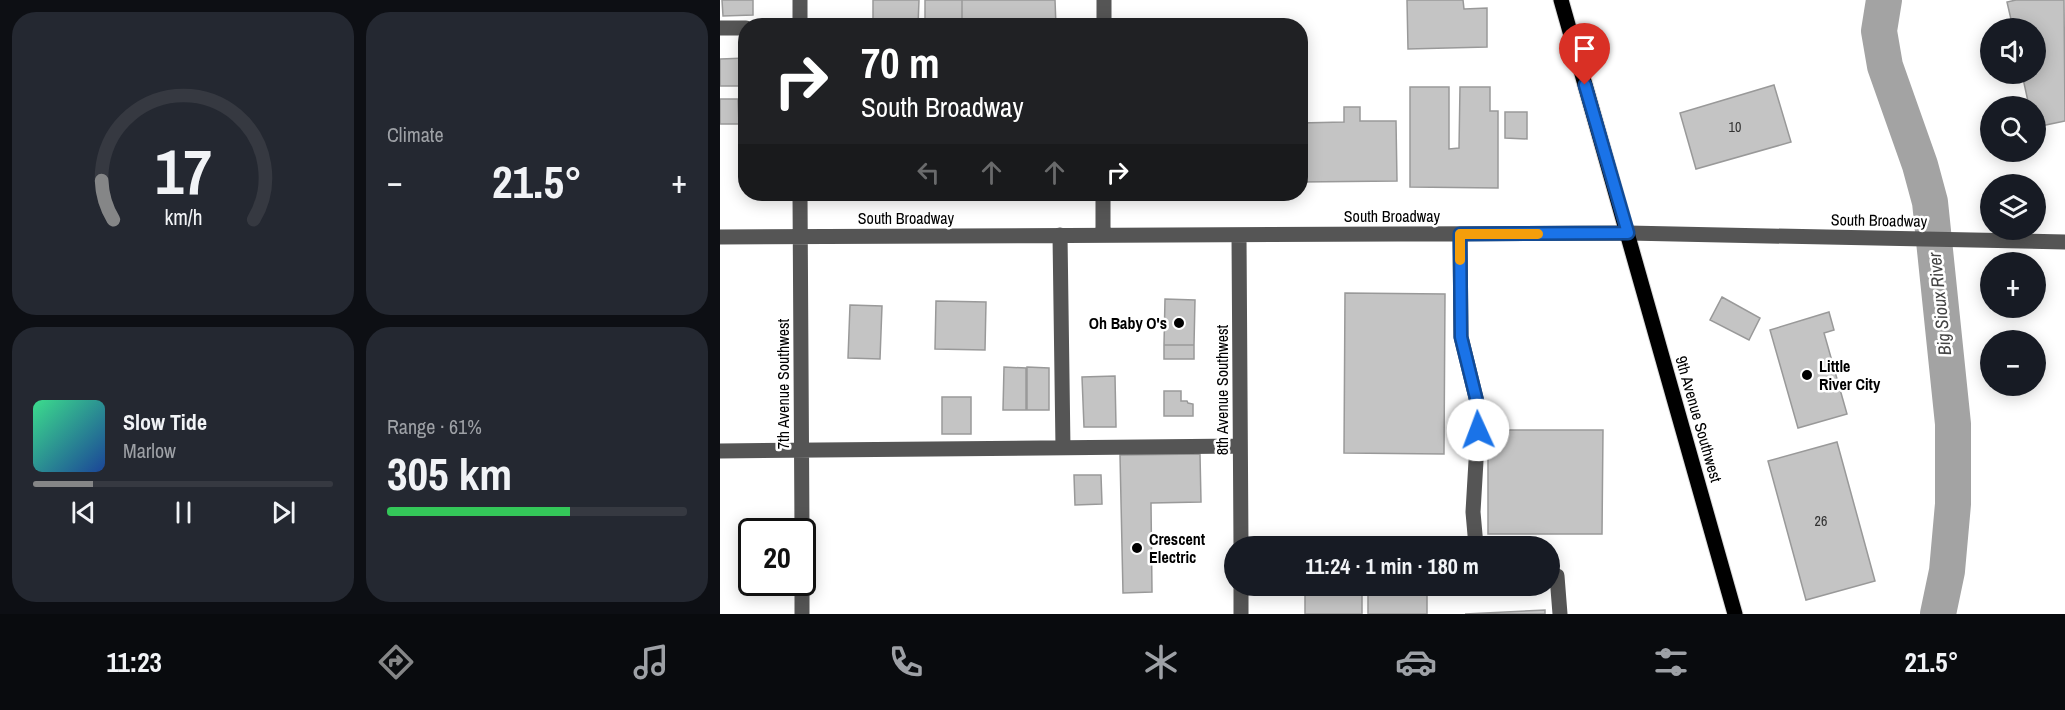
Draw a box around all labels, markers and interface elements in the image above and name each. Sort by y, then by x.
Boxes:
map controls [1980,18,2046,396]
button: sound [1980,18,2046,84]
pin [1559,23,1610,85]
icon: arrive [1568,32,1601,65]
text: 70 m [861,35,940,91]
icon: right [762,42,840,120]
text: South Broadway [861,89,1023,125]
button: search [1980,96,2046,162]
house number: 10 [1729,118,1741,136]
text: Climate [387,121,444,148]
text: 17 [155,129,211,213]
text: 21.5° [492,151,582,212]
icon: left [912,156,945,189]
icon: ahead [975,156,1008,189]
icon: ahead [1038,156,1071,189]
icon: right [1101,156,1134,189]
text: − [387,159,403,203]
text: + [671,159,687,203]
button: layers [1980,174,2046,240]
text: km/h [164,204,202,233]
street label: South Broadway [1344,205,1441,227]
street label: South Broadway [858,207,955,229]
street label: South Broadway [1831,208,1928,232]
water label: Big Sioux River [1922,250,1957,357]
button: + [1980,252,2046,318]
place label: Oh Baby O's [1089,312,1167,334]
marker: Oh Baby O's [1172,316,1186,330]
street label: 7th Avenue Southwest [772,318,794,449]
street label: 8th Avenue Southwest [1211,324,1233,455]
button: − [1980,330,2046,396]
street label: 9th Avenue Southwest [1670,353,1728,485]
place label: Little River City [1819,355,1881,395]
marker: Little River City [1800,368,1814,382]
position arrow [1446,398,1510,462]
text: Slow Tide [123,407,207,437]
text: Range · 61% [387,413,482,440]
text: Marlow [123,437,176,464]
text: 305 km [387,443,512,504]
icon: previous [67,496,100,529]
icon: pause [167,496,200,529]
icon: next [267,496,300,529]
house number: 26 [1815,512,1827,530]
speed limit sign: 20 [738,518,816,596]
place label: Crescent Electric [1149,528,1206,568]
marker: Crescent Electric [1130,541,1144,555]
text: 11:24 · 1 min · 180 m [1305,551,1479,581]
icon: directions [375,641,417,683]
icon: music [630,641,672,683]
icon: phone [885,641,927,683]
icon: climate [1140,641,1182,683]
icon: car [1395,641,1437,683]
icon: filters [1650,641,1692,683]
text: 11:23 [106,644,162,680]
text: 21.5° [1905,644,1958,680]

